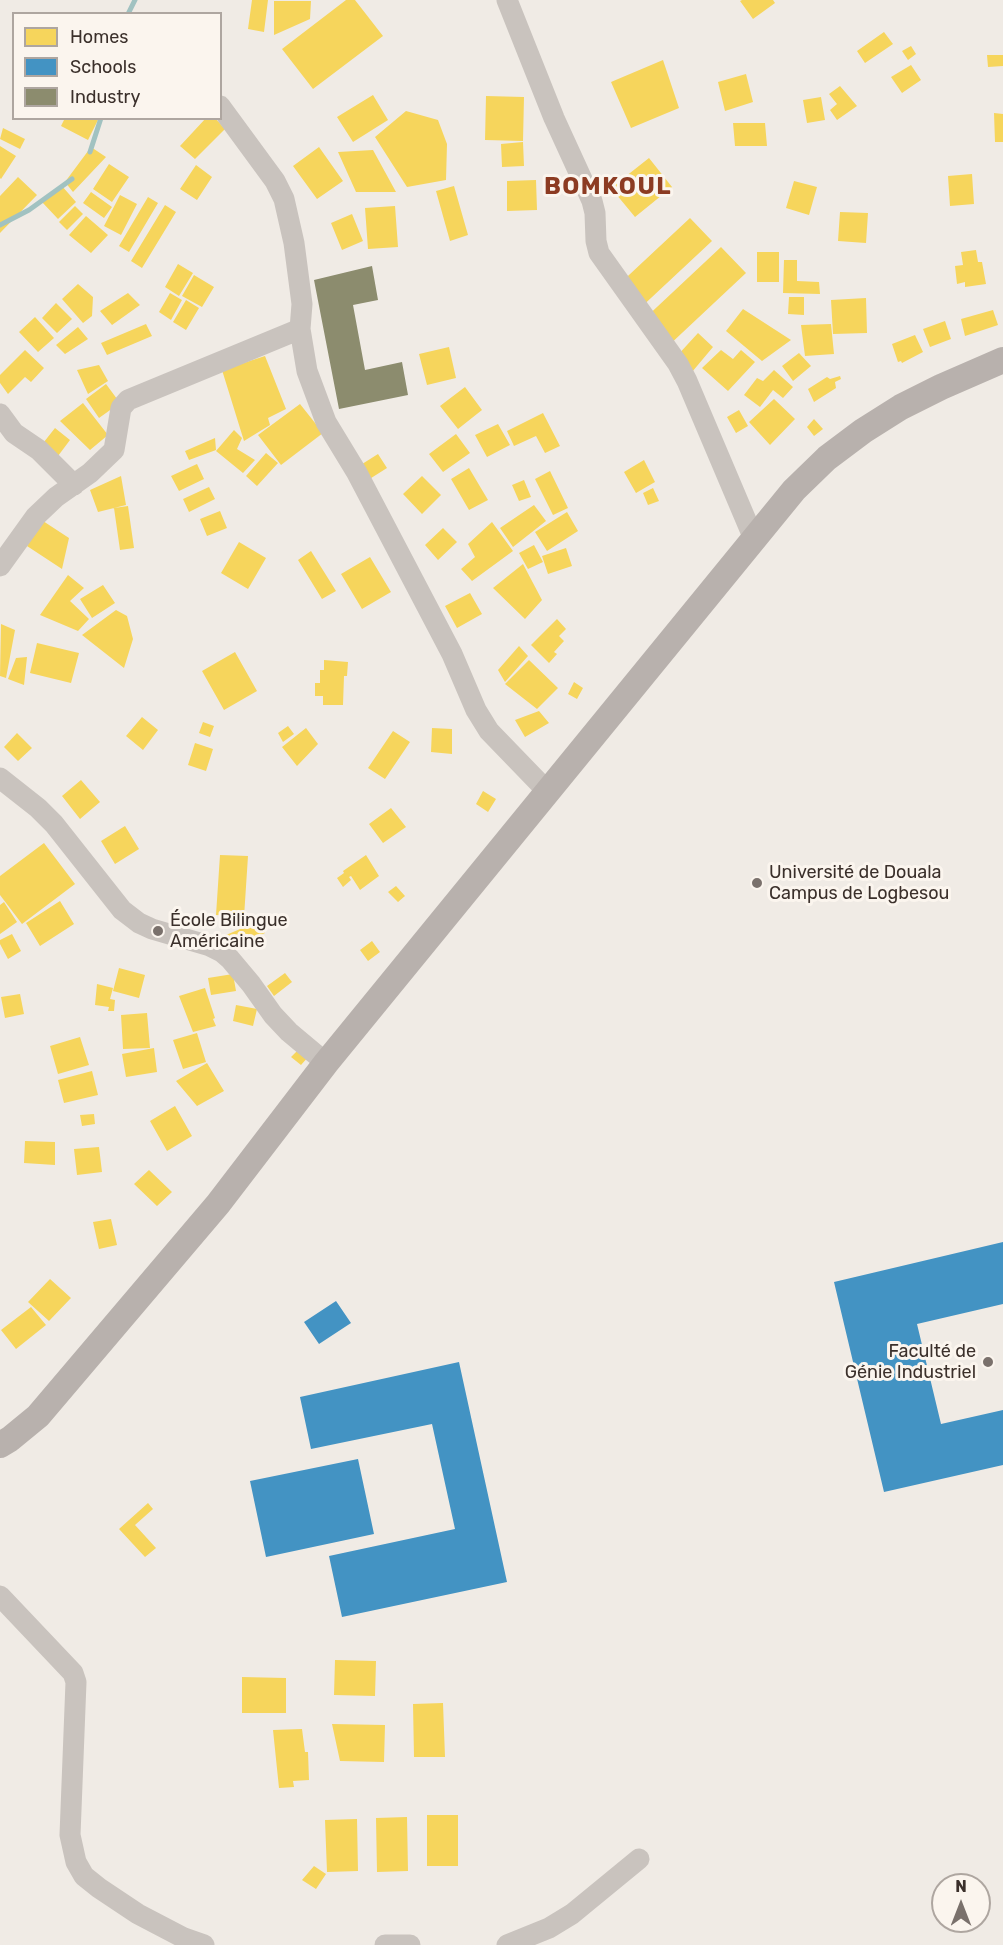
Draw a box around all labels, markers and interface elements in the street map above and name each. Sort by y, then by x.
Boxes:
legend [12,12,222,120]
text: Homes [70,26,128,48]
text: Schools [70,56,136,78]
text: Industry [70,86,140,108]
district label: BOMKOUL [544,173,672,201]
place label: Université de Douala Campus de Logbesou [769,862,949,904]
marker: Université de Douala Campus de Logbesou [750,876,764,890]
place label: École Bilingue Américaine [170,910,288,952]
marker: École Bilingue Américaine [151,924,165,938]
place label: Faculté de Génie Industriel [845,1341,976,1384]
marker: Faculté de Génie Industriel [981,1355,995,1369]
north arrow [931,1873,991,1933]
text: N [955,1877,967,1896]

